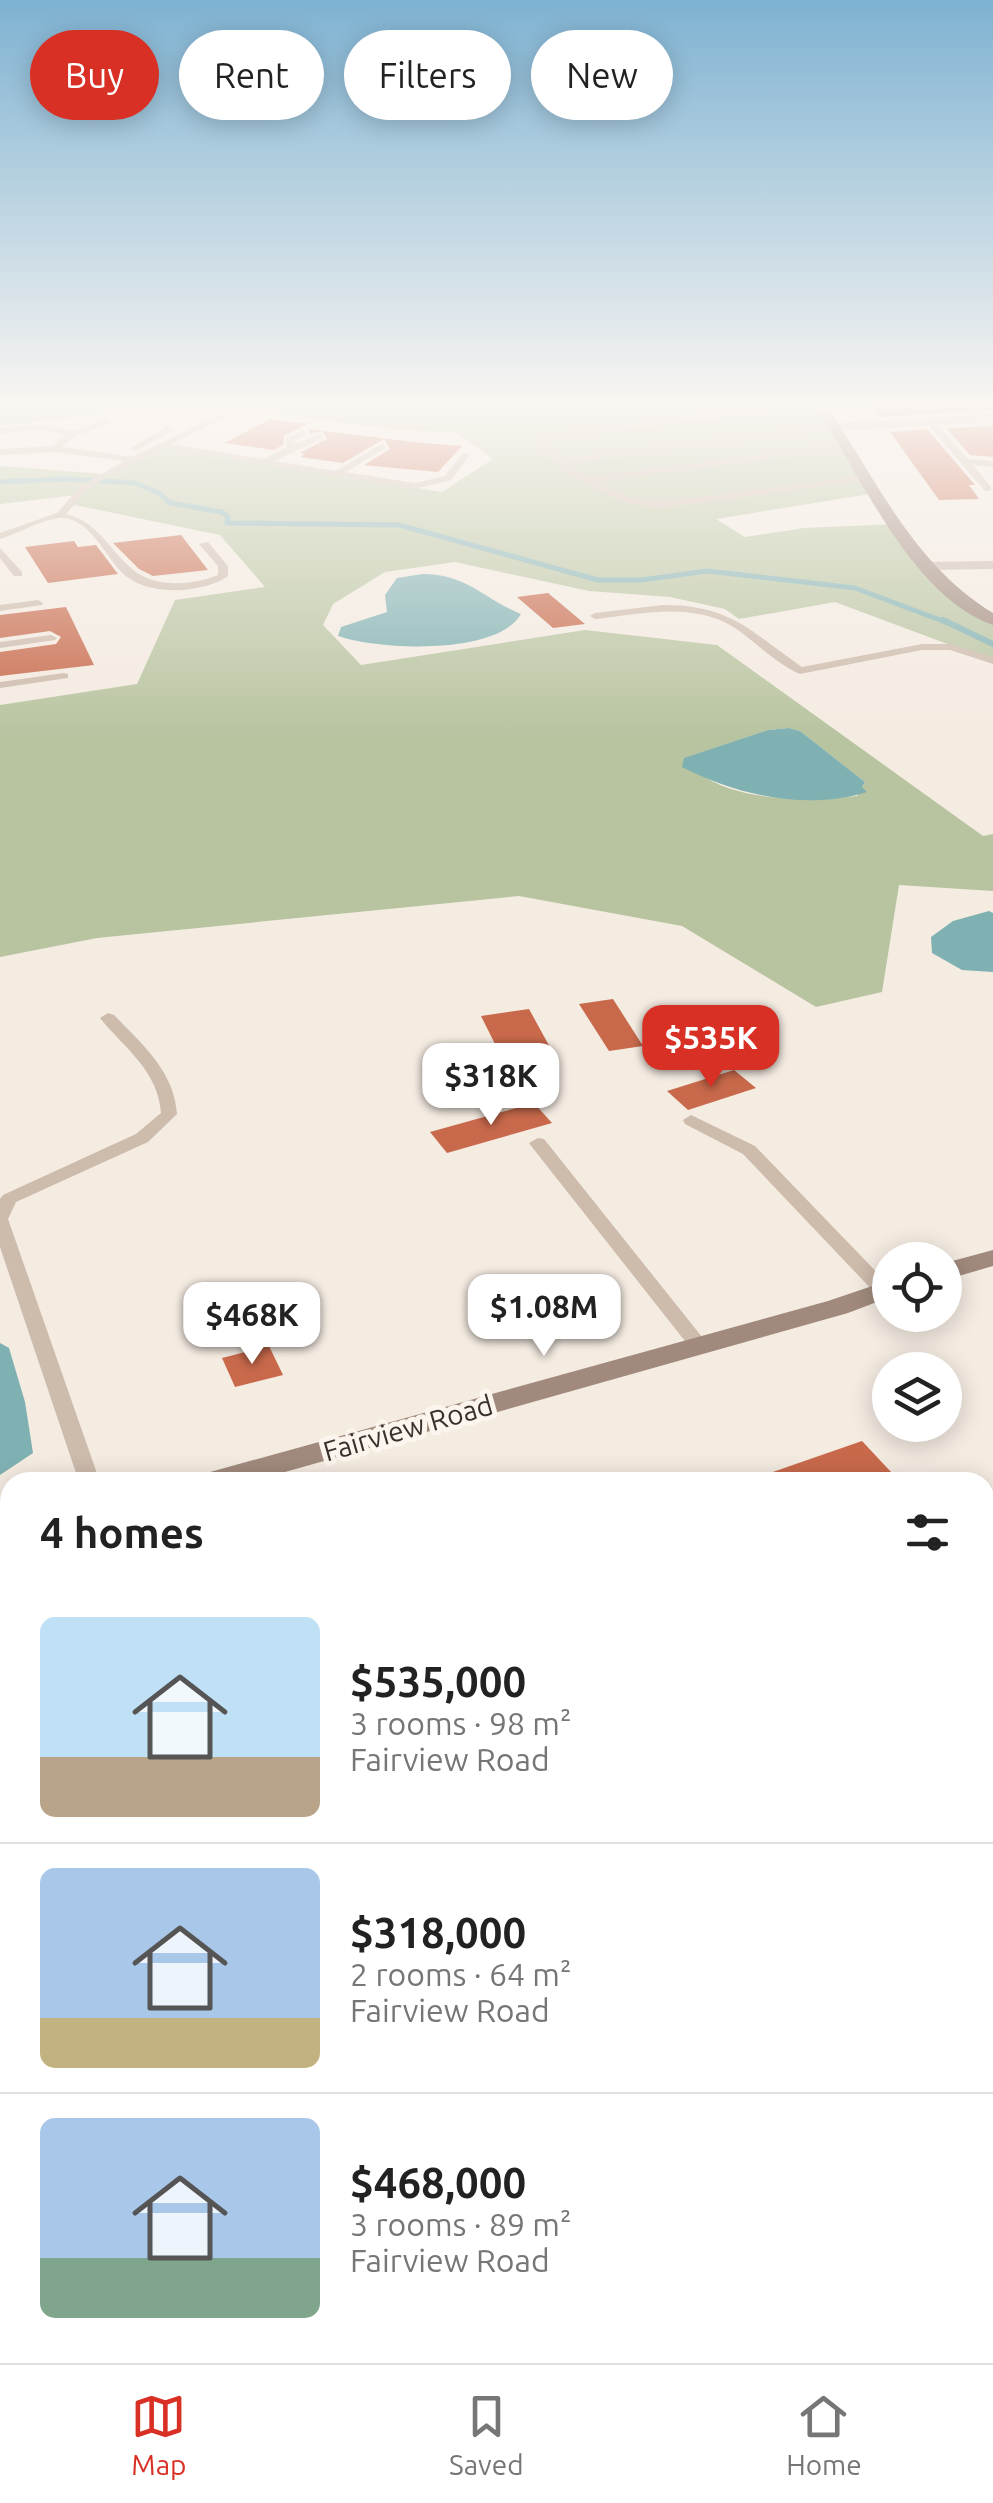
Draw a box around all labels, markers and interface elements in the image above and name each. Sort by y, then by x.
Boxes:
chip: Buy [30,30,159,120]
chip: Rent [179,30,324,120]
chip: Filters [344,30,511,120]
chip: New [531,30,673,120]
pin: $535K [641,1005,781,1090]
text: $535K [664,1019,758,1055]
pin: $318K [421,1043,561,1128]
text: $318K [444,1057,538,1093]
map controls [872,1242,962,1442]
button: locate [872,1242,962,1332]
pin: $1.08M [463,1274,625,1359]
pin: $468K [182,1282,322,1367]
text: $1.08M [490,1288,598,1324]
text: $468K [205,1296,299,1332]
button: layers [872,1352,962,1442]
street label: Fairview Road [320,1389,496,1466]
icon: filters [900,1505,955,1560]
text: 4 homes [40,1509,204,1556]
icon: home [120,1657,240,1777]
text: $535,000 [350,1658,526,1705]
text: 3 rooms · 98 m² [350,1705,571,1741]
text: Fairview Road [350,1741,550,1777]
icon: home [120,1908,240,2028]
text: $318,000 [350,1909,526,1956]
text: 2 rooms · 64 m² [350,1956,571,1992]
text: Fairview Road [350,1992,550,2028]
icon: home [120,2158,240,2278]
text: $468,000 [350,2159,526,2206]
text: 3 rooms · 89 m² [350,2206,571,2242]
text: Fairview Road [350,2242,550,2278]
tab: Map [131,2389,186,2480]
tab: Saved [449,2389,524,2480]
tab: Home [786,2389,862,2480]

